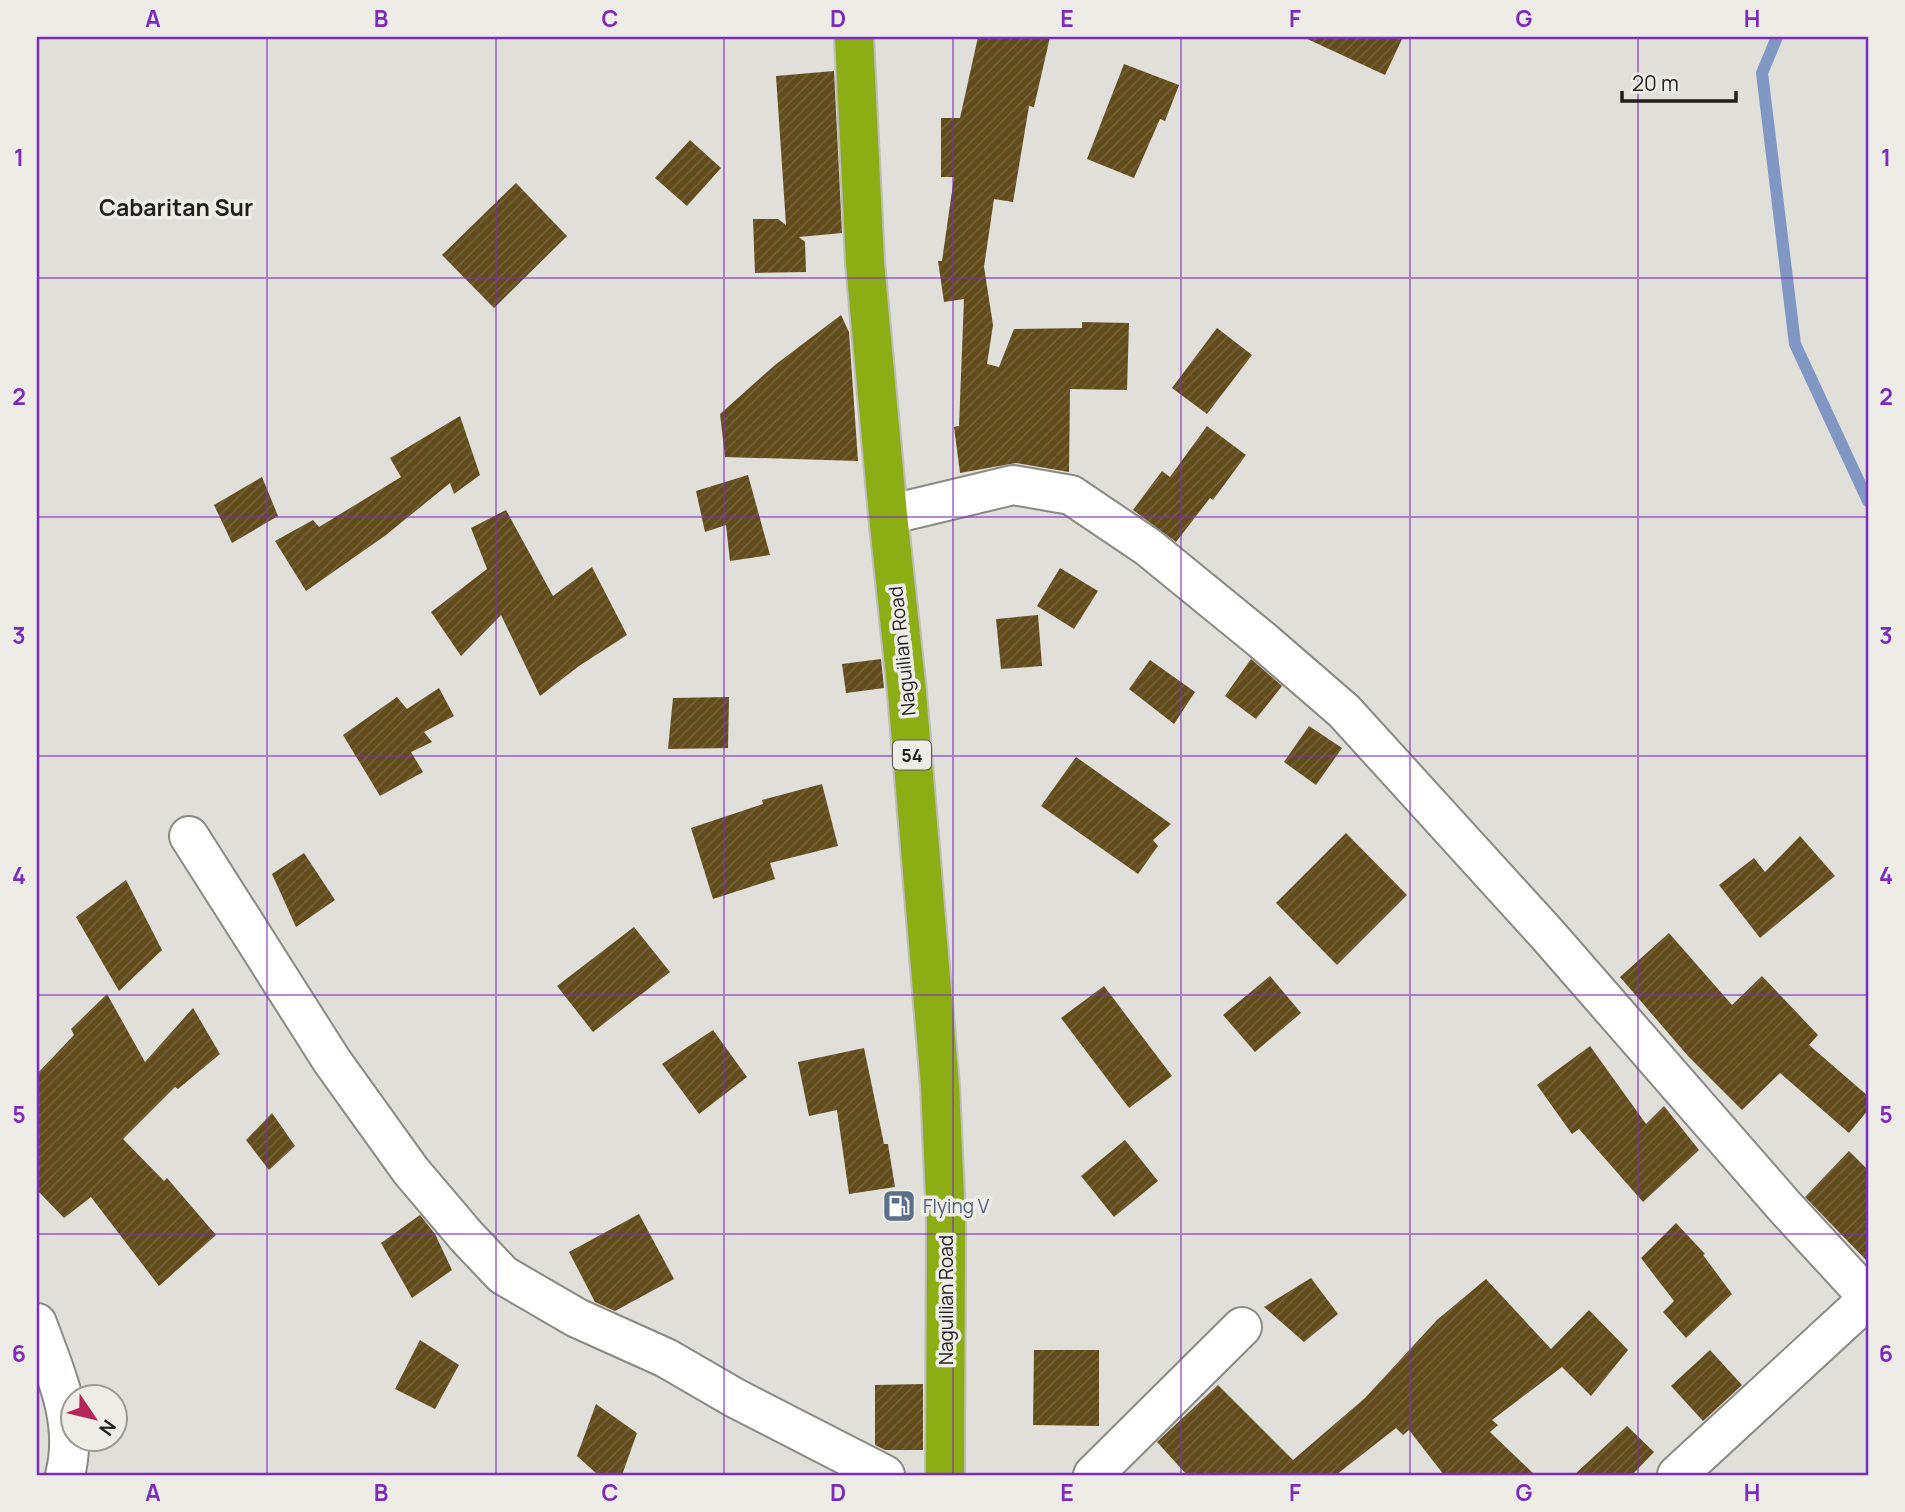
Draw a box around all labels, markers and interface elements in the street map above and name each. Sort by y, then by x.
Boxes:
text: A [145,2,161,34]
text: B [374,2,388,34]
text: C [602,2,619,34]
text: D [830,2,846,34]
text: E [1060,2,1074,34]
text: F [1289,2,1301,34]
text: G [1516,2,1533,34]
text: H [1744,2,1760,34]
scale bar [1622,60,1735,104]
text: 20 m [1632,69,1679,97]
text: 1 [14,141,24,173]
text: 1 [1881,141,1891,173]
district label: Cabaritan Sur [99,191,253,223]
text: 2 [12,380,26,412]
text: 2 [1879,380,1893,412]
street label: Naguilian Road [882,585,922,717]
text: 3 [12,619,26,651]
text: 3 [1879,619,1893,651]
road number: 54 [893,740,931,770]
text: 4 [12,859,26,891]
text: 4 [1879,859,1893,891]
text: 5 [12,1098,26,1130]
text: 5 [1879,1098,1893,1130]
fuel station icon: Flying V [880,1187,918,1225]
place label: Flying V [923,1193,990,1219]
street label: Naguilian Road [933,1235,959,1365]
text: 6 [12,1337,26,1369]
text: 6 [1879,1337,1893,1369]
north arrow [60,1382,130,1452]
text: N [93,1415,122,1441]
text: A [145,1476,161,1508]
text: B [374,1476,388,1508]
text: C [602,1476,619,1508]
text: D [830,1476,846,1508]
text: E [1060,1476,1074,1508]
text: F [1289,1476,1301,1508]
text: G [1516,1476,1533,1508]
text: H [1744,1476,1760,1508]

